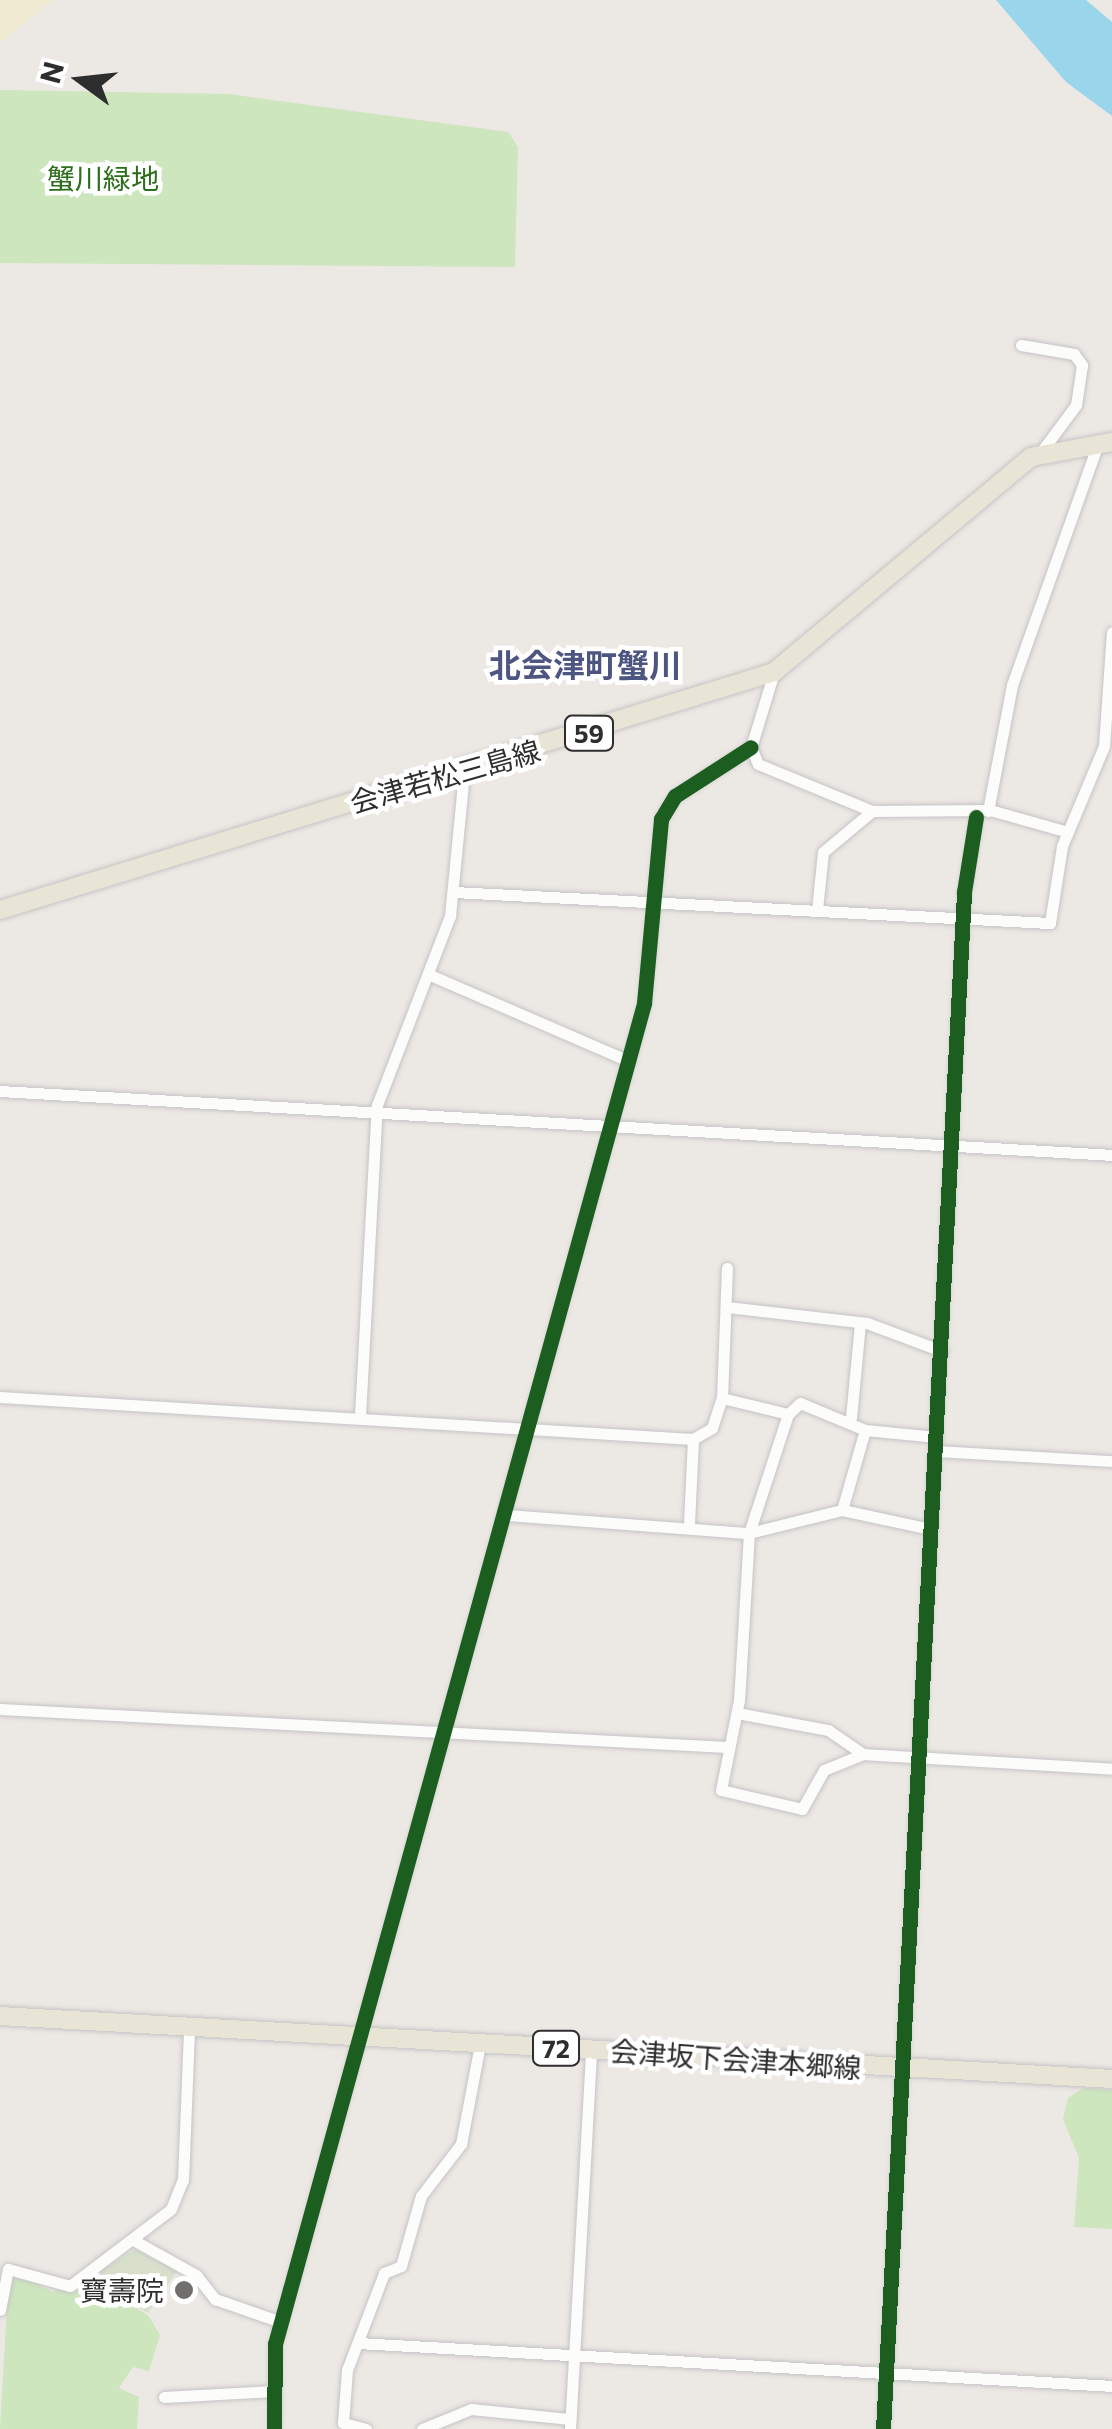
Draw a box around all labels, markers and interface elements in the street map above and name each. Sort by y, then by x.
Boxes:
north arrow [30,30,130,130]
text: N [32,58,70,87]
park label: 蟹川緑地 [47,161,159,195]
district label: 北会津町蟹川 [489,645,681,683]
road number: 59 [564,713,614,753]
street label: 会津若松三島線 [346,733,544,819]
road number: 72 [531,2028,581,2068]
street label: 会津坂下会津本郷線 [609,2033,863,2085]
place label: 寶壽院 [80,2273,164,2307]
marker: 寶壽院 [173,2279,195,2301]

